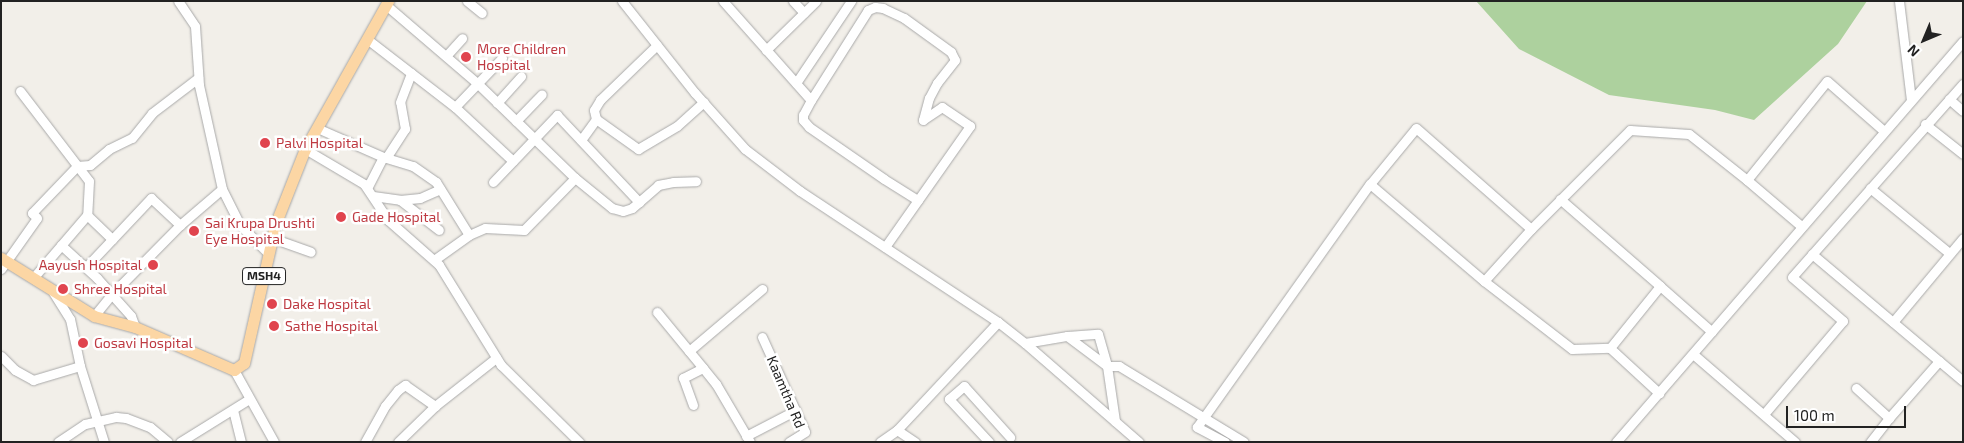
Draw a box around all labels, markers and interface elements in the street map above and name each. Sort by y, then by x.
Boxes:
north arrow [1899,15,1949,65]
place label: More Children Hospital [477,41,566,74]
text: N [1903,41,1923,61]
marker: More Children Hospital [459,50,473,64]
place label: Palvi Hospital [276,135,363,151]
marker: Palvi Hospital [258,136,272,150]
place label: Gade Hospital [352,209,440,225]
marker: Gade Hospital [334,210,348,224]
place label: Sai Krupa Drushti Eye Hospital [205,215,315,248]
marker: Sai Krupa Drushti Eye Hospital [187,224,201,238]
place label: Aayush Hospital [39,257,142,273]
marker: Aayush Hospital [146,258,160,272]
road number: MSH4 [242,266,286,286]
place label: Shree Hospital [74,281,167,297]
marker: Shree Hospital [56,282,70,296]
place label: Dake Hospital [283,296,371,312]
marker: Dake Hospital [265,297,279,311]
place label: Sathe Hospital [285,318,378,334]
marker: Sathe Hospital [267,319,281,333]
place label: Gosavi Hospital [94,335,193,351]
marker: Gosavi Hospital [76,336,90,350]
street label: Kaamtha Rd [763,353,809,431]
scale bar [1789,396,1909,428]
text: 100 m [1794,406,1835,424]

